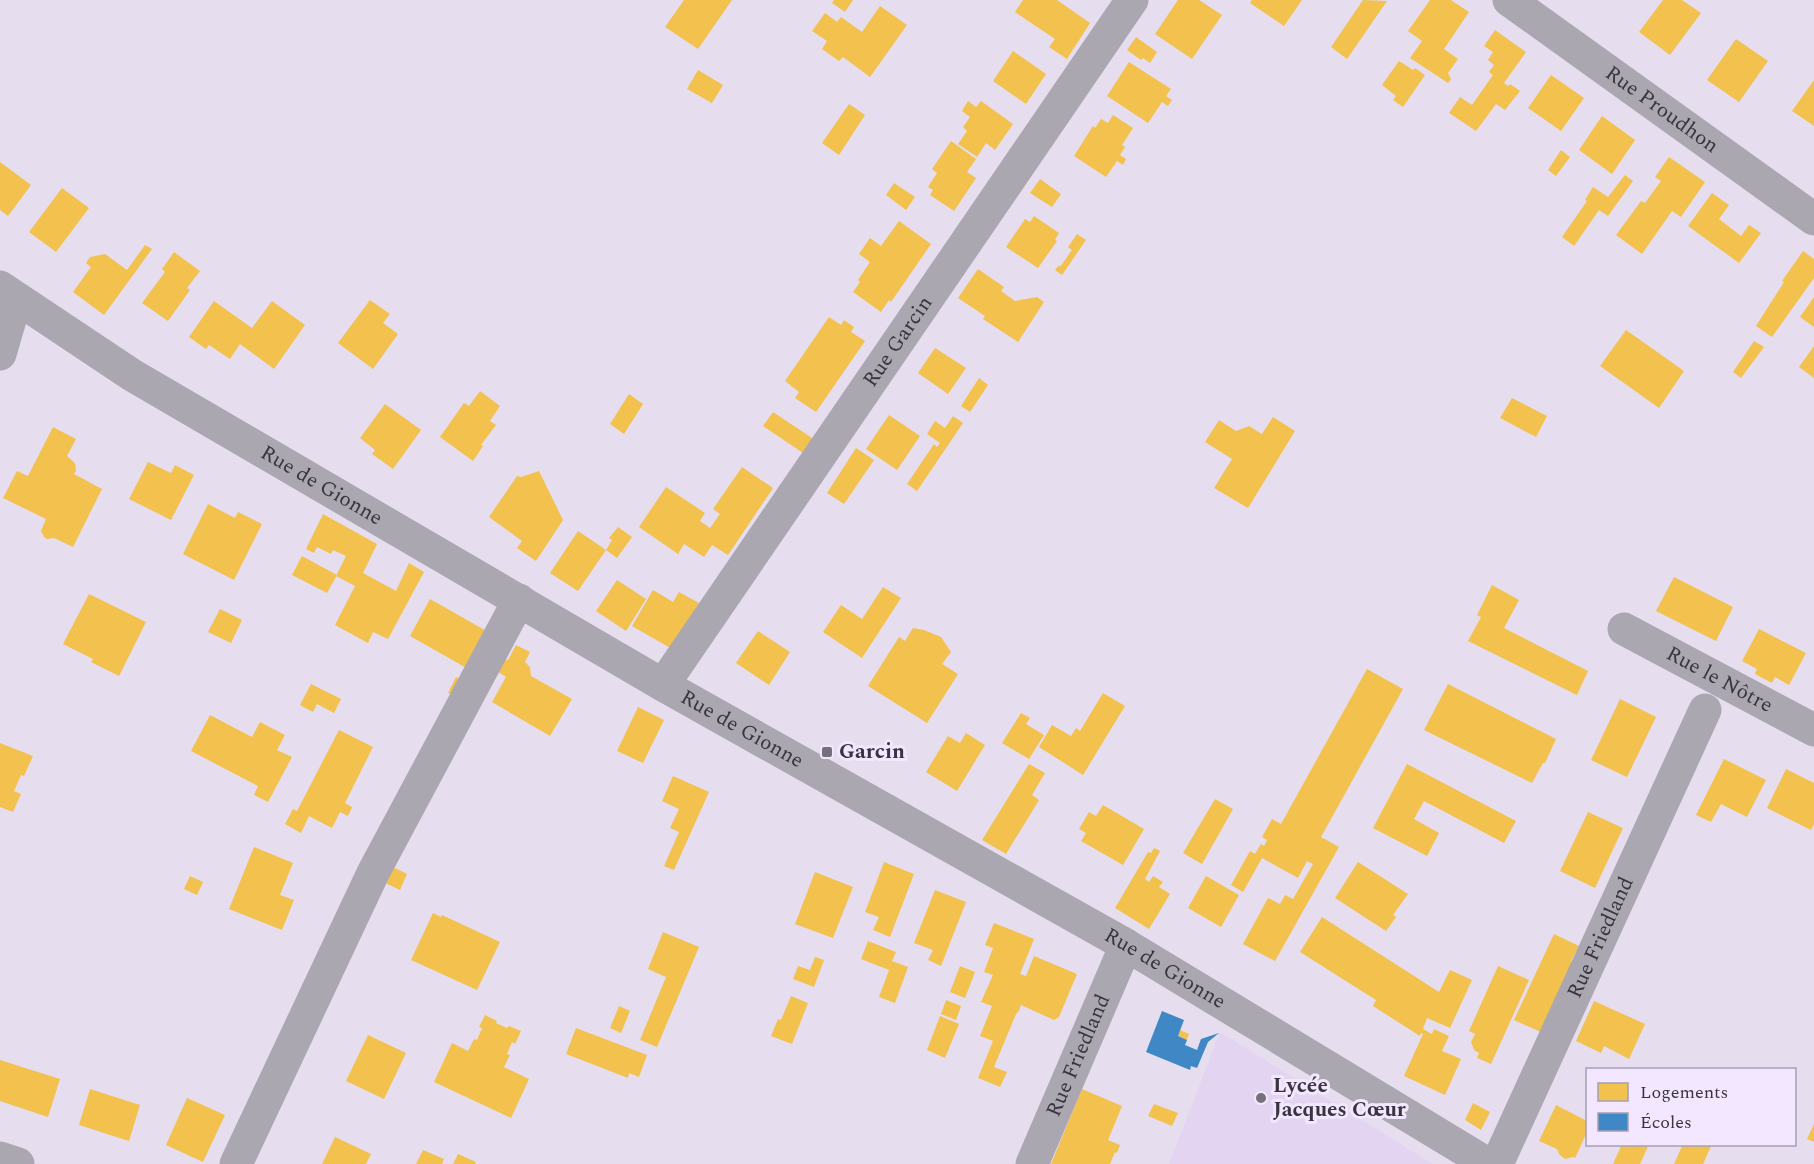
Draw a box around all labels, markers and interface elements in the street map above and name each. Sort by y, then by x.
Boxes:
street label: Rue Proudhon [1598,58,1725,162]
street label: Rue Garcin [855,289,941,394]
street label: Rue de Gionne [254,437,389,534]
street label: Rue le Nôtre [1660,638,1779,721]
street label: Rue de Gionne [674,682,809,777]
place label: Garcin [839,736,905,768]
marker: Garcin [820,745,834,759]
street label: Rue Friedland [1559,872,1642,1004]
street label: Rue de Gionne [1098,920,1232,1018]
street label: Rue Friedland [1038,989,1119,1122]
legend [1586,1068,1796,1146]
place label: Lycée Jacques Cœur [1273,1070,1406,1126]
text: Logements [1640,1079,1728,1106]
marker: Lycée Jacques Cœur [1254,1091,1268,1105]
text: Écoles [1640,1109,1692,1136]

